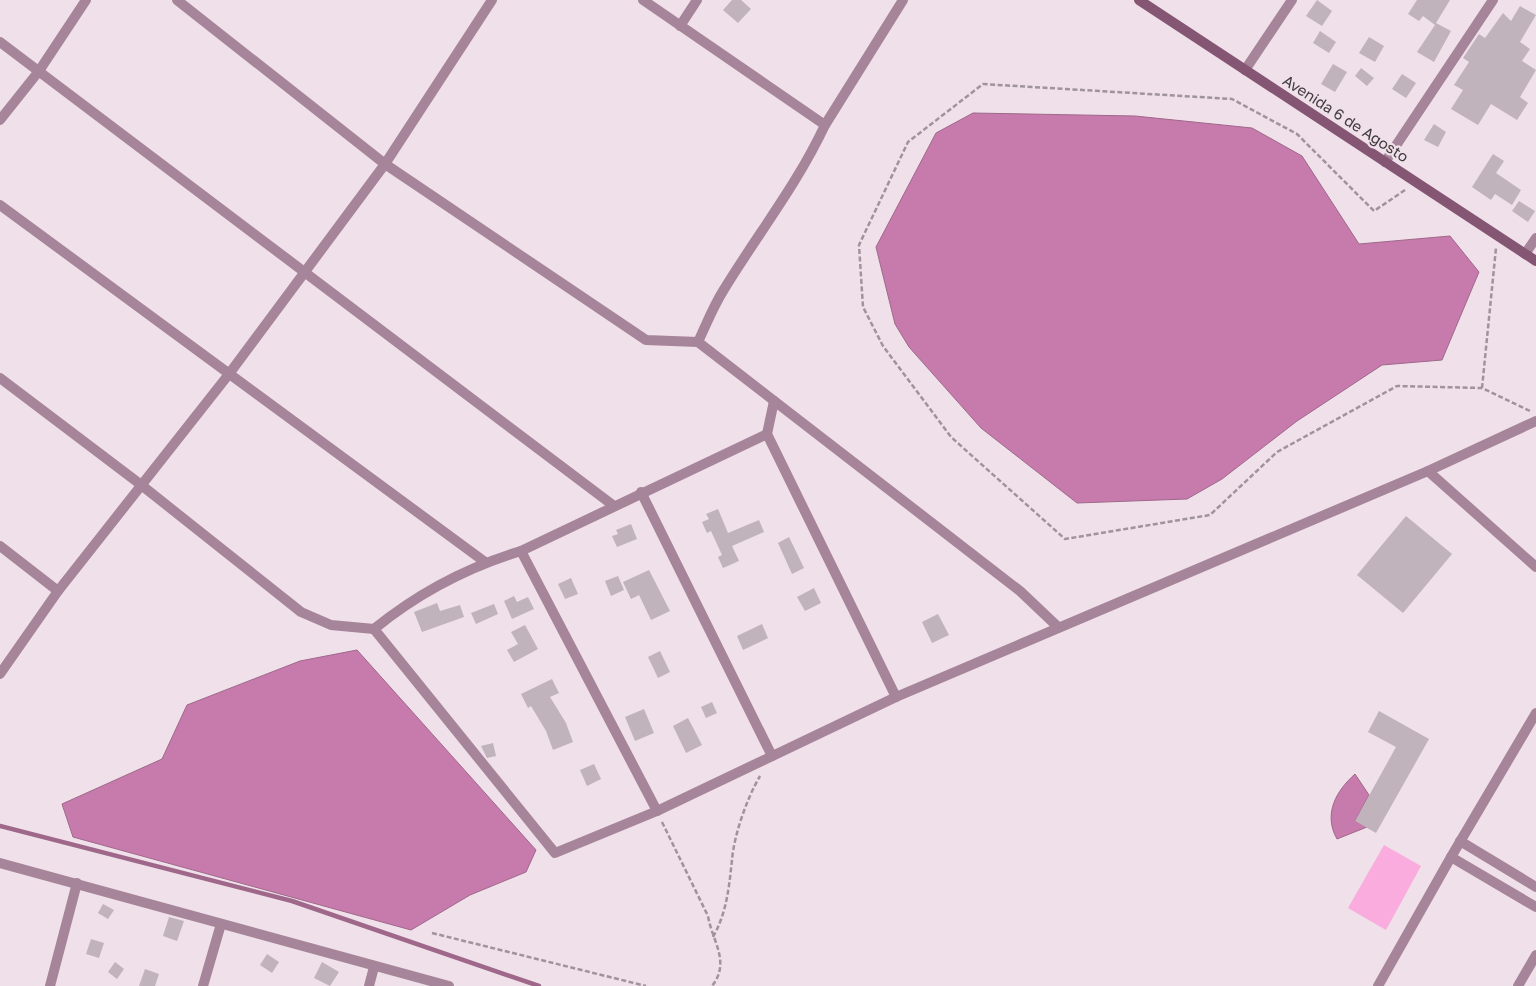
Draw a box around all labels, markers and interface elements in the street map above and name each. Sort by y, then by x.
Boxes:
street label: Avenida 6 de Agosto [1280,71,1412,165]

